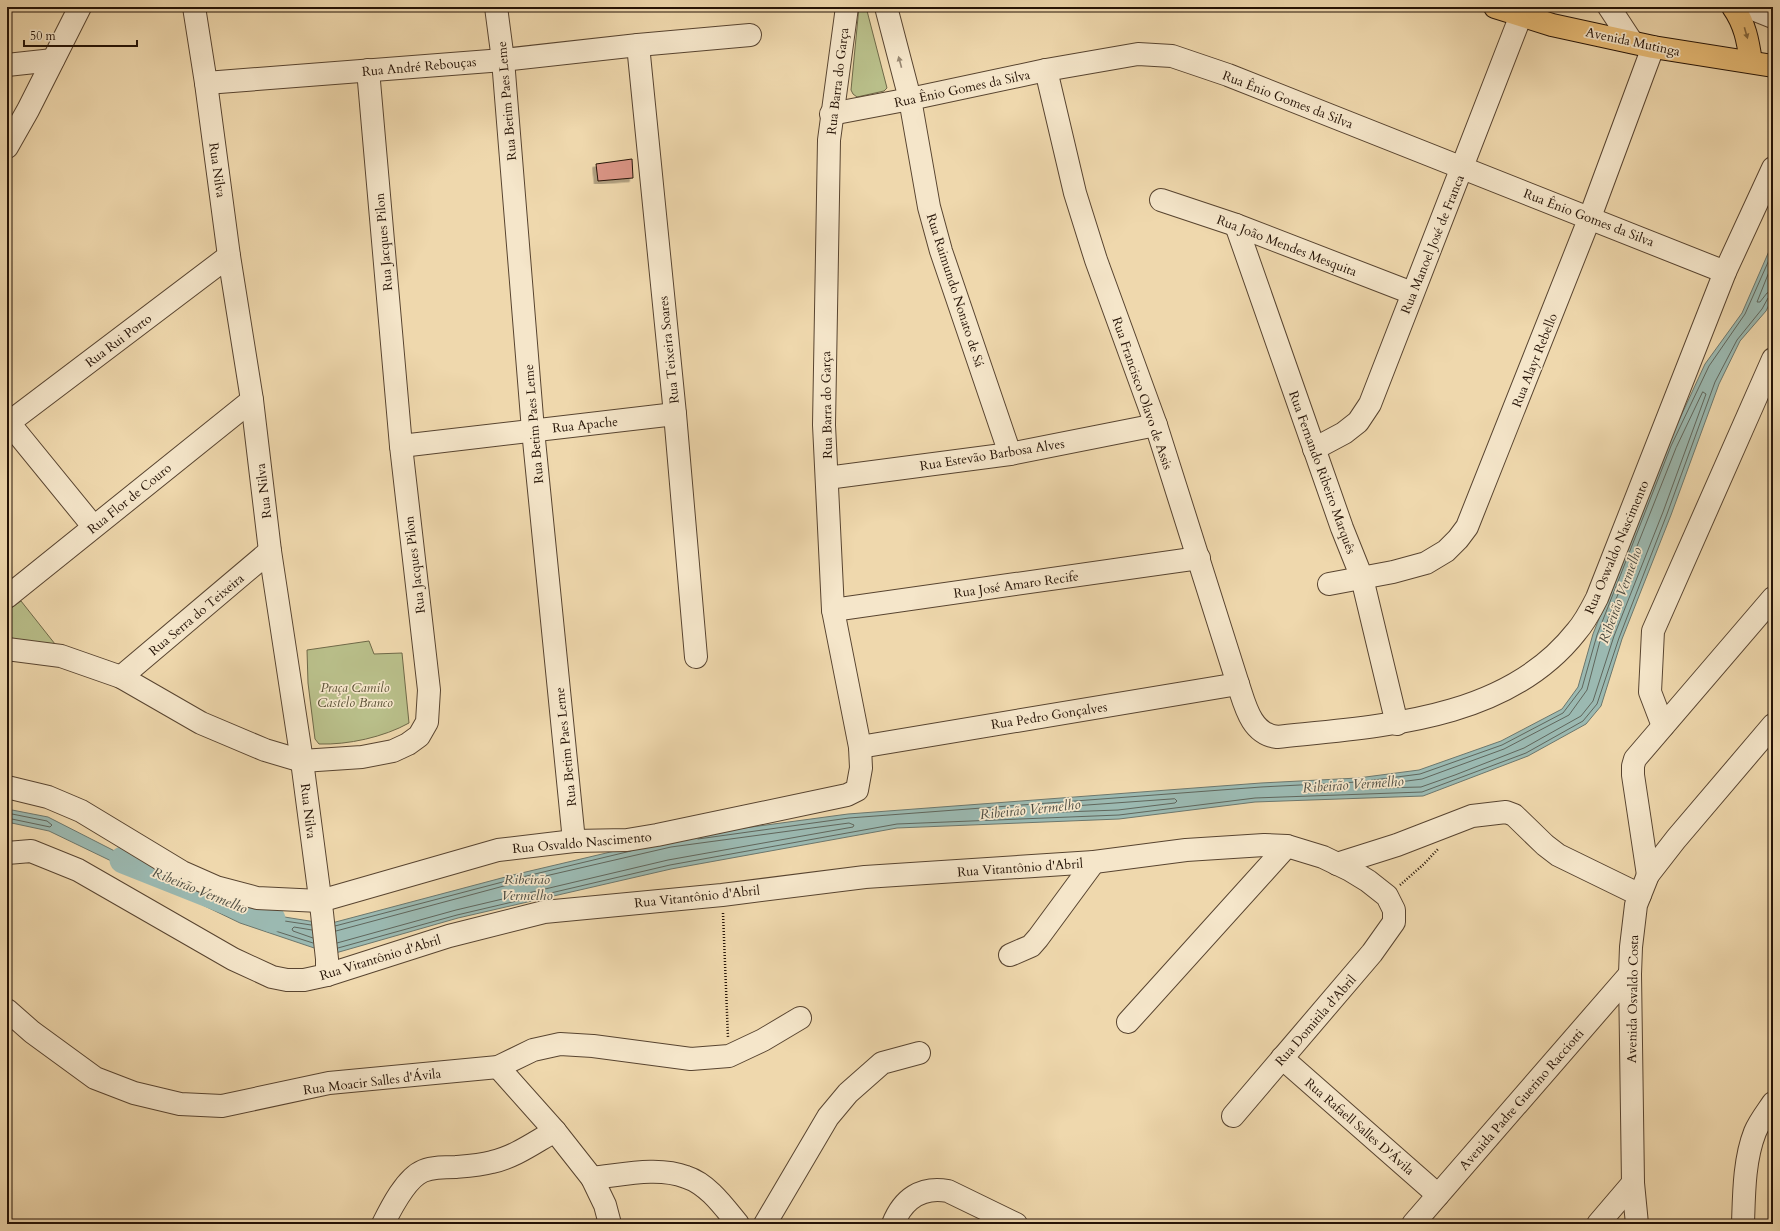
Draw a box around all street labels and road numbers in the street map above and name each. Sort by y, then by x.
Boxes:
street label: Avenida Mutinga [1584,23,1682,61]
street label: Rua Barra do Garça [822,26,854,136]
street label: Rua Betim Paes Leme [493,40,521,161]
street label: Rua André Rebouças [361,53,477,81]
street label: Rua Ênio Gomes da Silva [893,66,1032,112]
street label: Rua Ênio Gomes da Silva [1220,67,1356,133]
street label: Rua Nilva [204,141,230,199]
street label: Rua Manoel José de Franca [1397,172,1469,317]
street label: Rua Ênio Gomes da Silva [1521,185,1657,251]
street label: Rua Jacques Pilon [371,192,397,292]
street label: Rua Raimundo Nonato de Sá [922,211,989,370]
street label: Rua João Mendes Mesquita [1214,211,1360,281]
street label: Rua Teixeira Soares [654,295,684,405]
street label: Rua Rui Porto [82,310,156,372]
street label: Rua Alayr Rebello [1508,311,1562,410]
street label: Rua Francisco Olavo de Assis [1107,315,1177,472]
street label: Rua Barra do Garça [817,350,837,459]
street label: Rua Betim Paes Leme [520,363,548,484]
street label: Rua Fernando Ribeiro Marquês [1284,388,1360,556]
street label: Rua Apache [551,413,619,437]
street label: Rua Estevão Barbosa Alves [918,435,1066,475]
street label: Rua Flor de Couro [84,459,175,538]
street label: Rua Nilva [252,462,276,520]
street label: Rua Oswaldo Nascimento [1581,478,1653,617]
street label: Rua Jacques Pilon [400,514,430,615]
street label: Rua José Amaro Recife [953,567,1080,603]
street label: Rua Serra do Teixeira [145,569,248,660]
street label: Rua Betim Paes Leme [551,686,581,807]
street label: Rua Pedro Gonçalves [990,698,1109,734]
street label: Rua Nilva [296,782,320,840]
street label: Rua Osvaldo Nascimento [512,828,653,858]
street label: Rua Vitantônio d'Abril [957,855,1084,881]
street label: Rua Vitantônio d'Abril [633,881,761,913]
street label: Rua Vitantônio d'Abril [317,931,444,985]
street label: Avenida Osvaldo Costa [1623,934,1643,1063]
street label: Rua Domitila d'Abril [1271,971,1361,1070]
street label: Avenida Padre Guerino Racciotti [1455,1025,1588,1174]
street label: Rua Moacir Salles d'Ávila [302,1065,442,1099]
street label: Rua Rafaell Salles D'Ávila [1301,1074,1418,1180]

